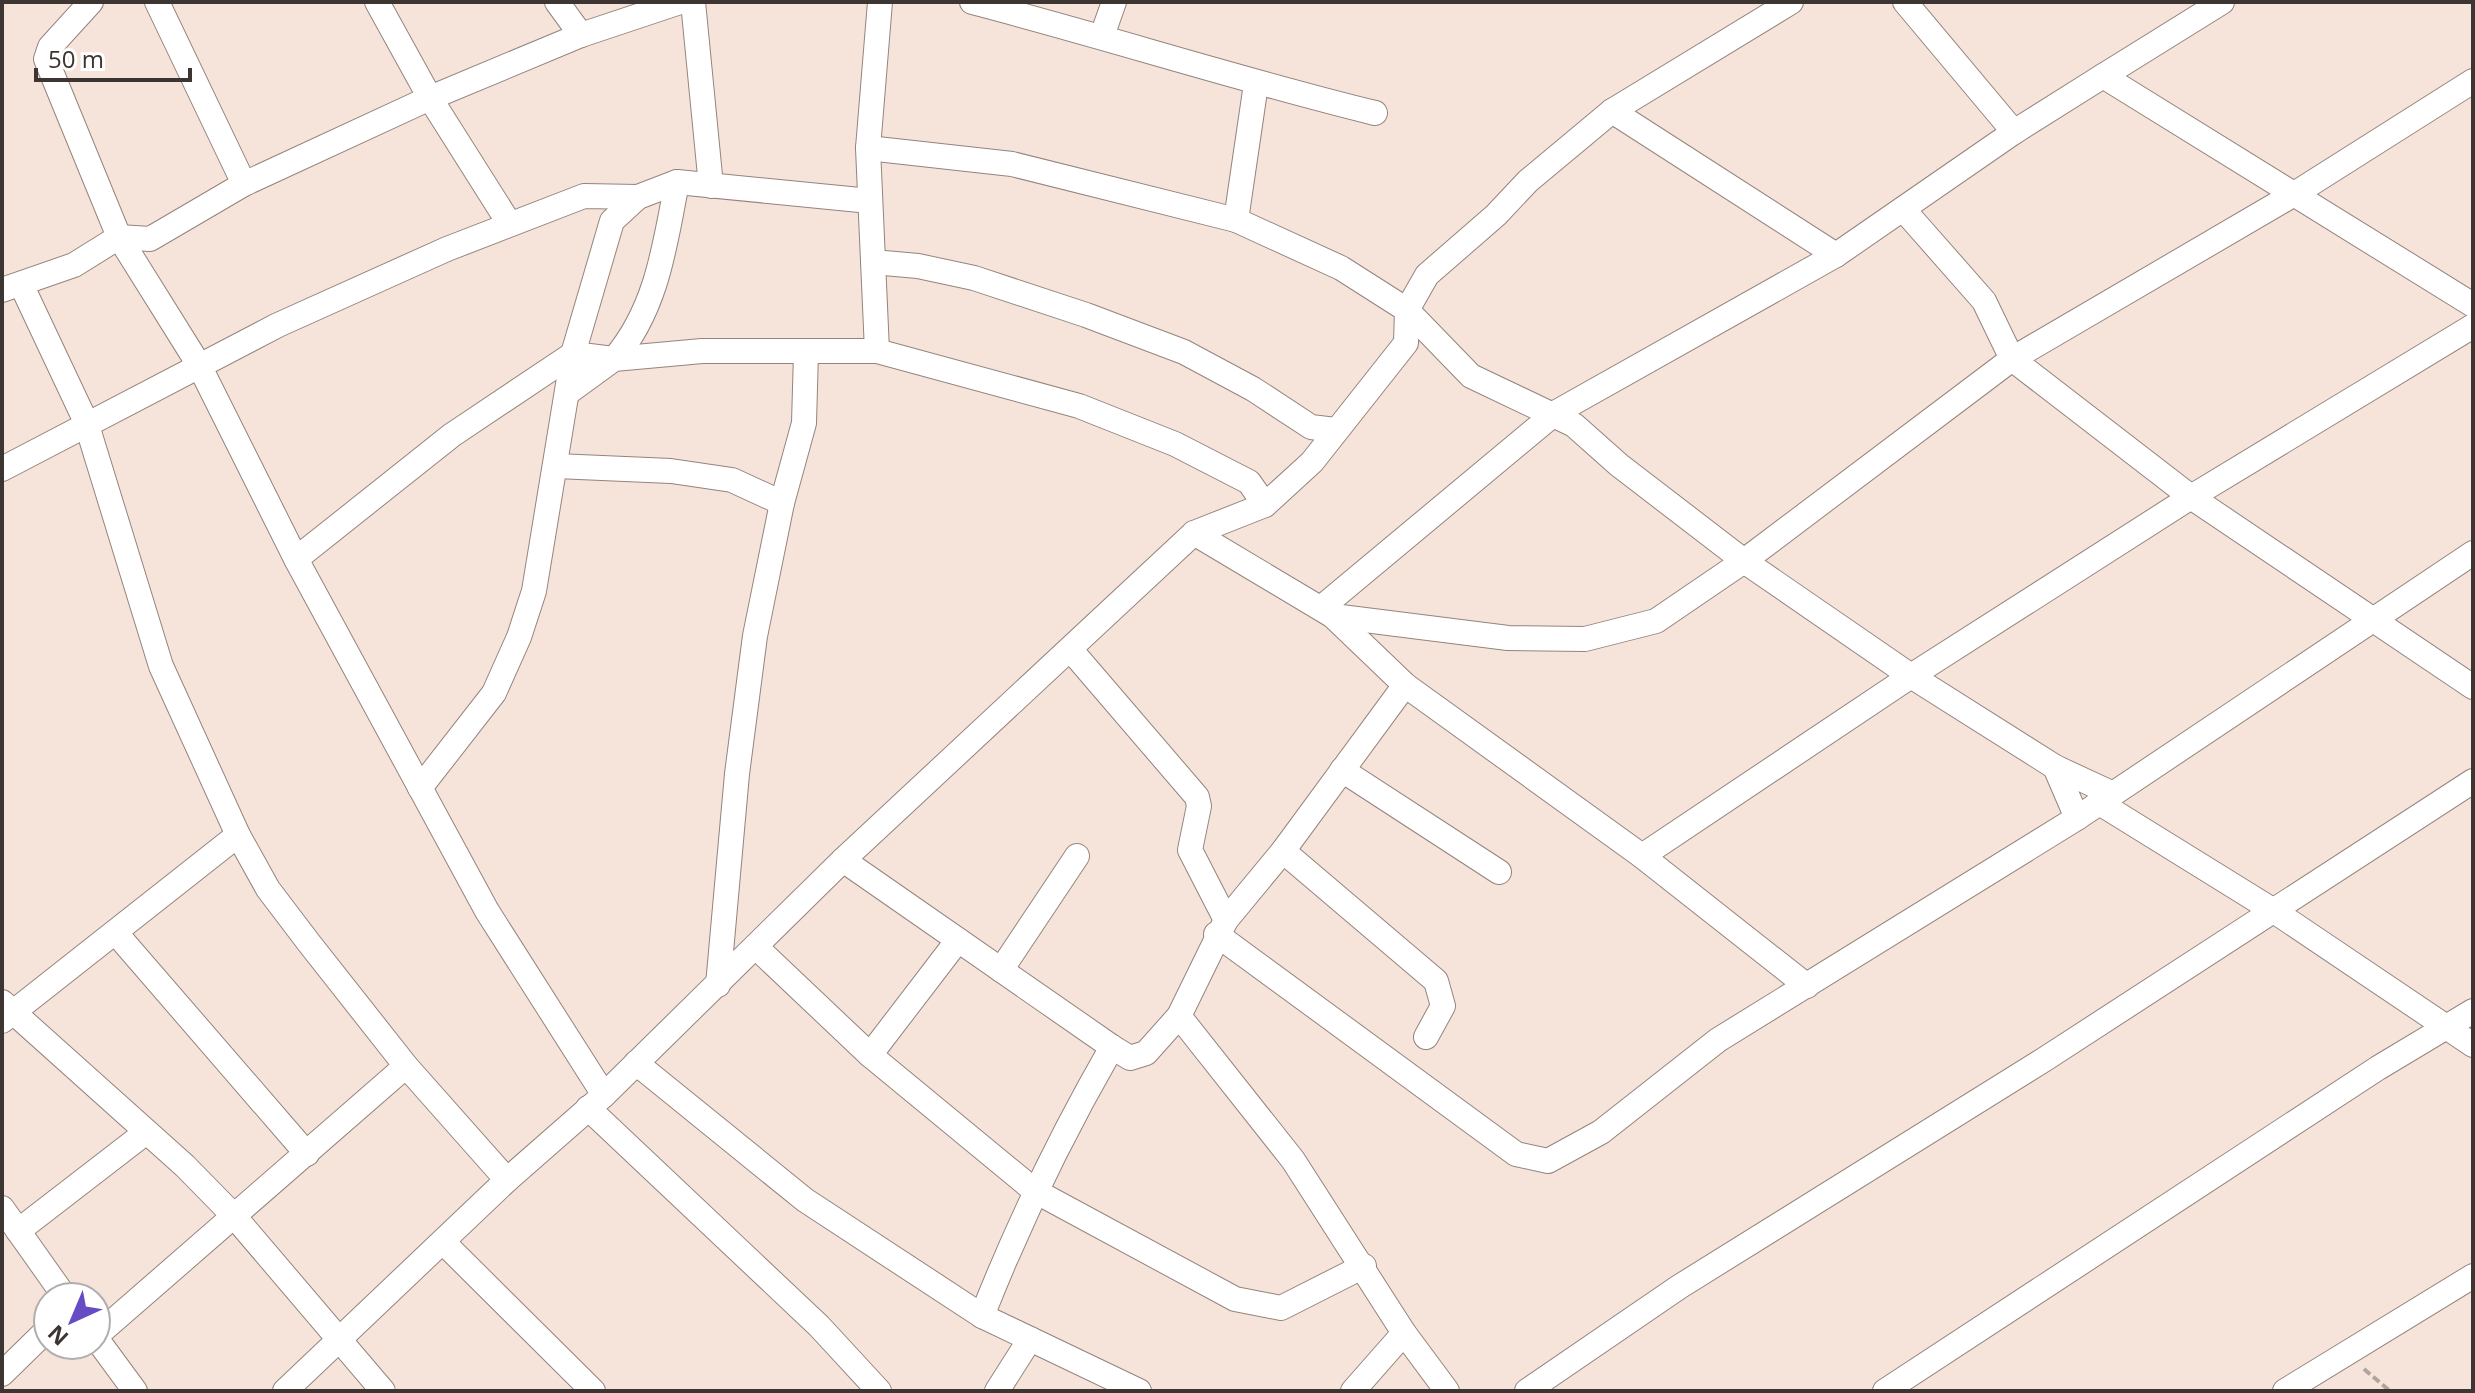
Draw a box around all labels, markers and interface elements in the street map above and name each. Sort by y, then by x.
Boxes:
scale bar [36,32,190,82]
text: 50 m [48,42,104,75]
north arrow [32,1281,112,1361]
text: N [41,1319,74,1353]

